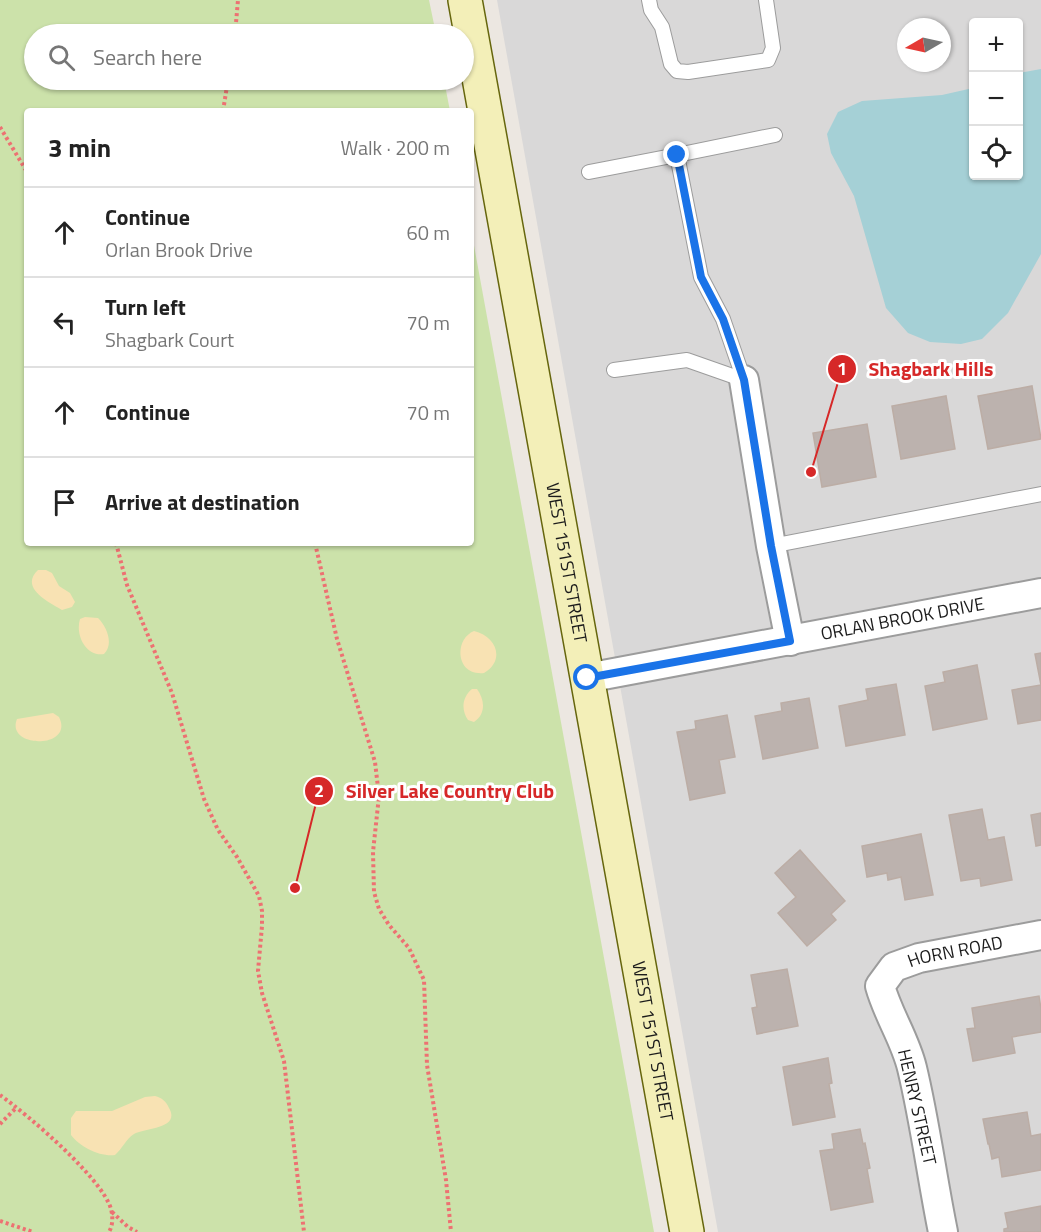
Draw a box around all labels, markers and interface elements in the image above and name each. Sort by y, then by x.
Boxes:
north arrow [897,18,951,72]
map controls [969,18,1023,180]
button: + [969,18,1023,72]
search box [24,24,474,90]
text: Search here [93,40,202,74]
icon: search [45,41,78,74]
button: − [969,72,1023,126]
button: locate [969,126,1023,180]
text: 3 min [48,128,111,167]
text: Walk · 200 m [341,132,450,163]
route end [663,141,689,167]
text: Continue [105,200,190,234]
icon: ahead [48,216,81,249]
text: 60 m [406,217,450,248]
text: Orlan Brook Drive [105,234,253,265]
text: Turn left [105,290,186,324]
icon: left [48,306,81,339]
text: 70 m [406,307,450,338]
text: Shagbark Court [105,324,234,355]
callout: Shagbark Hills [827,350,1006,388]
text: Shagbark Hills [868,353,994,384]
text: 1 [837,355,847,382]
text: Continue [105,395,190,429]
icon: ahead [48,396,81,429]
text: 70 m [406,397,450,428]
street label: WEST 151ST STREET [539,481,595,646]
text: Arrive at destination [105,485,300,519]
icon: arrive [48,486,81,519]
street label: ORLAN BROOK DRIVE [818,590,987,647]
route start [573,664,599,690]
callout: Silver Lake Country Club [304,772,566,810]
text: Silver Lake Country Club [346,775,554,806]
text: 2 [314,777,324,804]
street label: HORN ROAD [904,928,1005,974]
street label: WEST 151ST STREET [625,959,681,1124]
street label: HENRY STREET [891,1046,944,1168]

